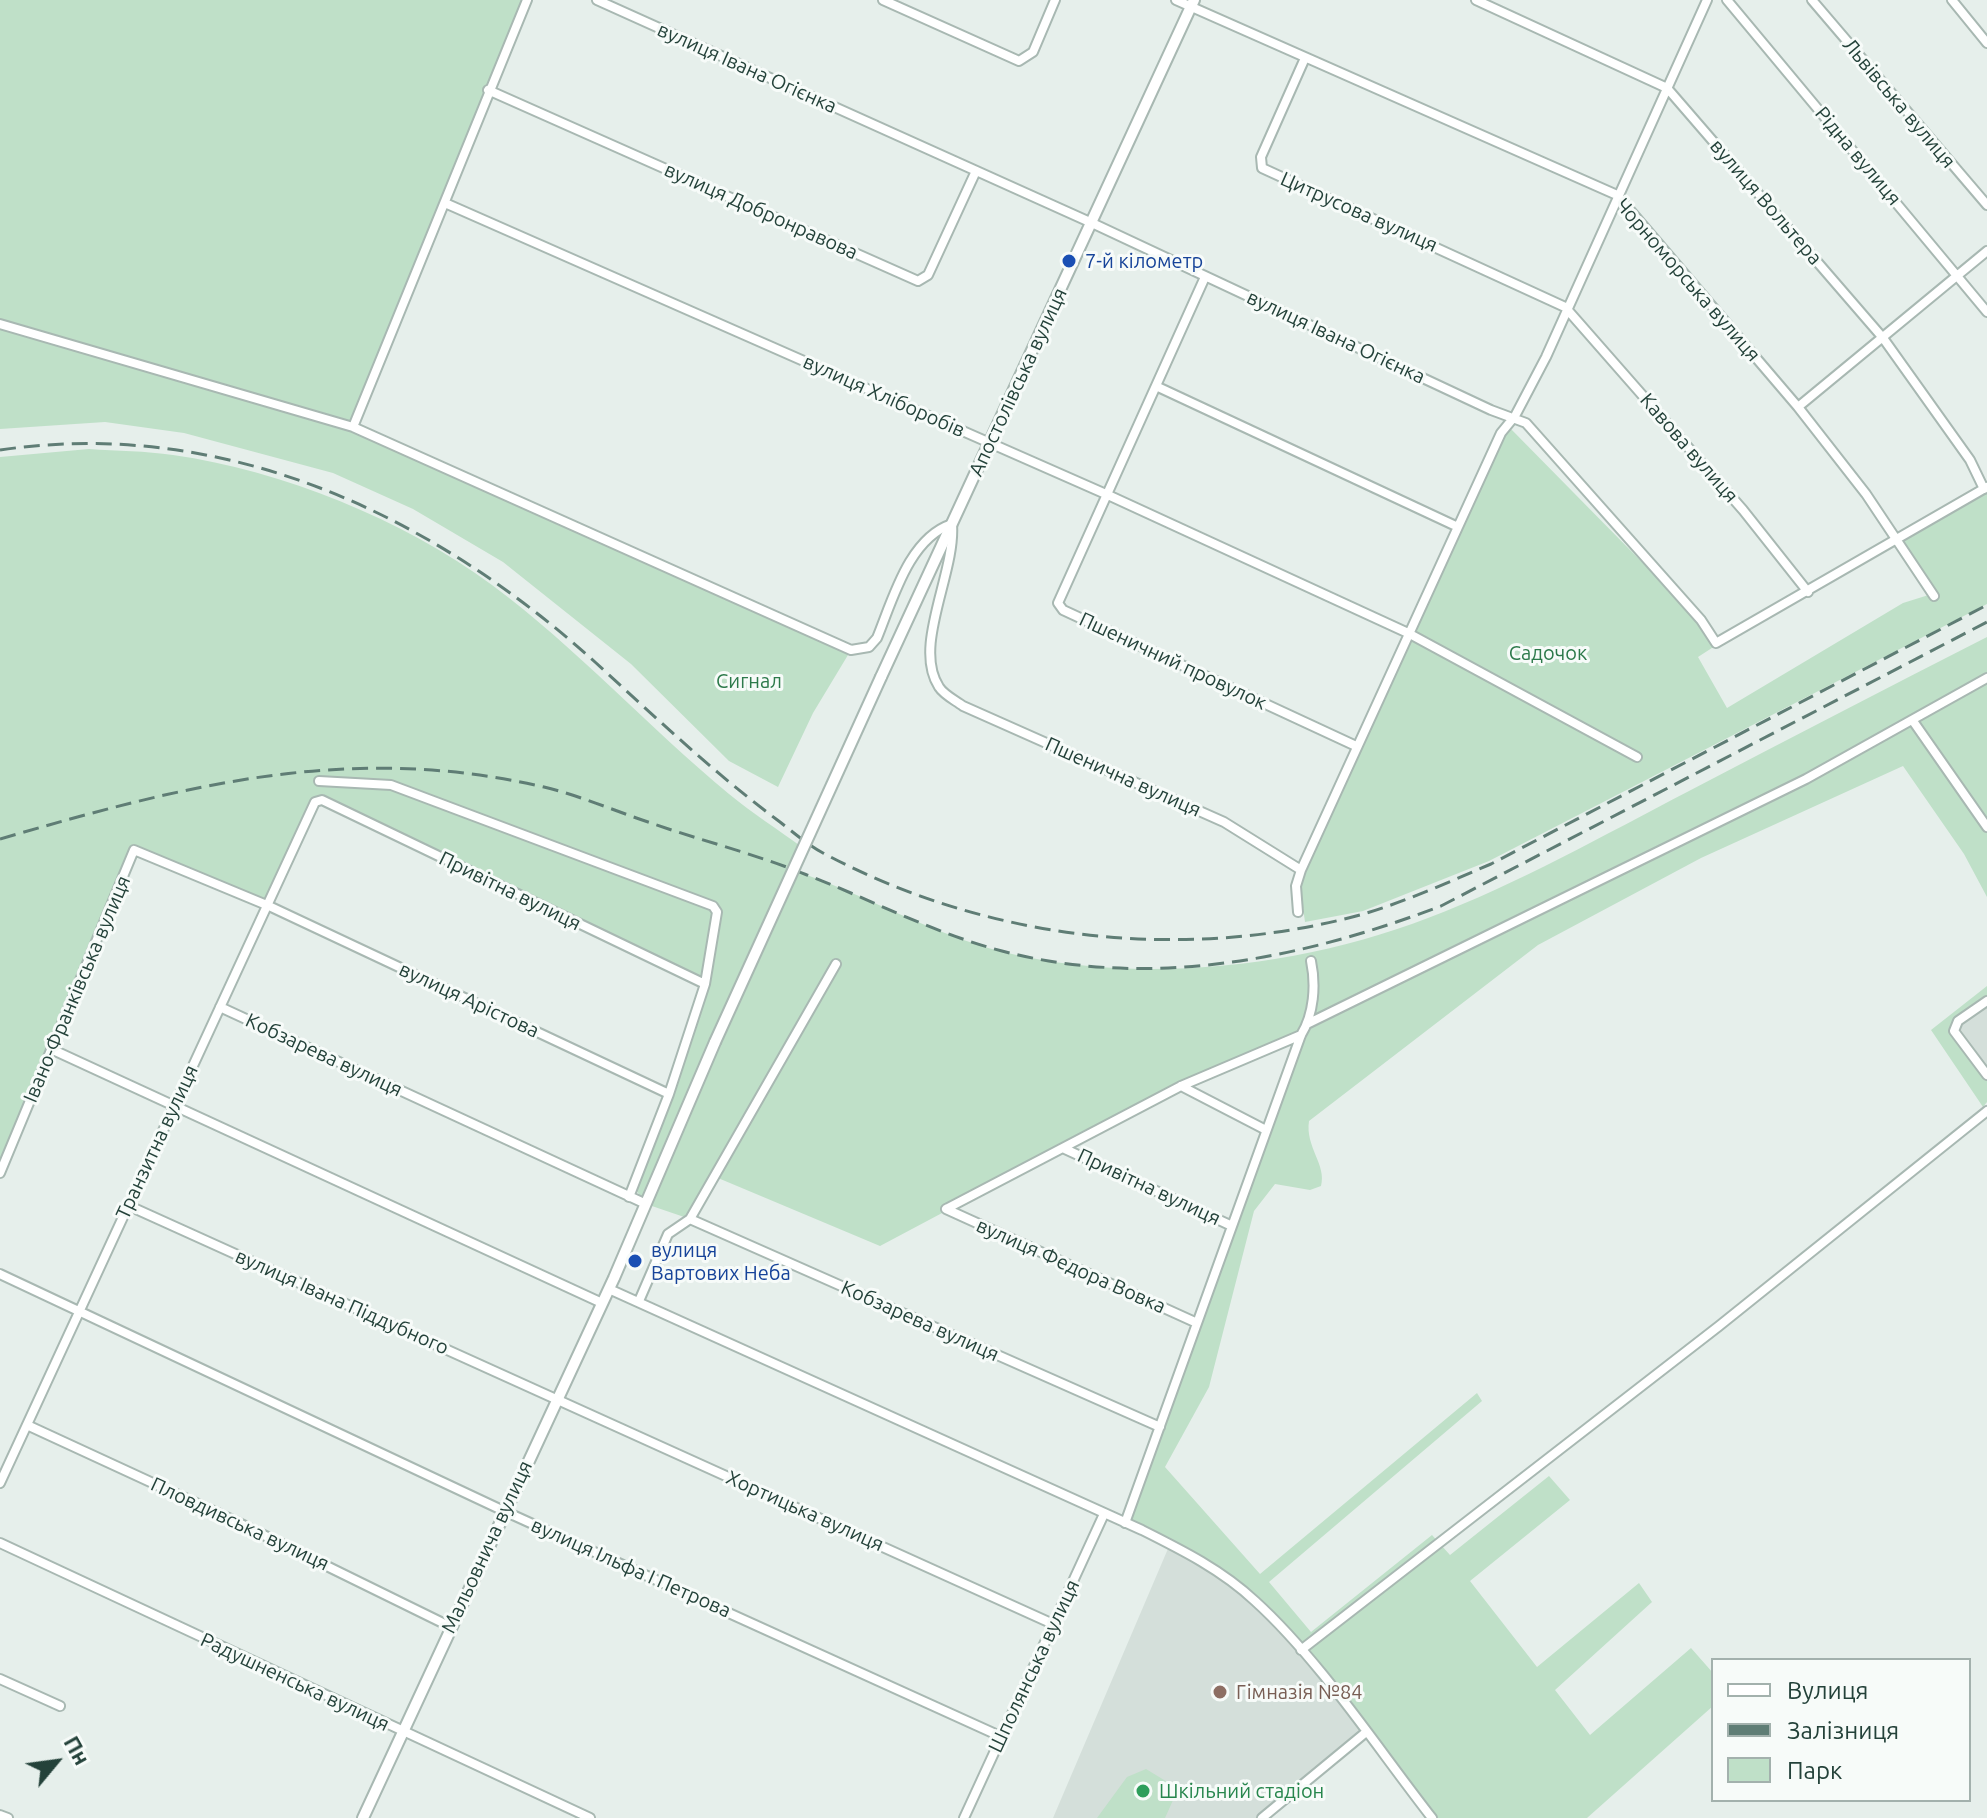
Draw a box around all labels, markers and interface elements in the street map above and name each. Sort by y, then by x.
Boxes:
street label: вулиця Івана Огієнка [653,18,841,118]
street label: Львівська вулиця [1838,33,1960,173]
street label: Рідна вулиця [1810,102,1906,210]
street label: вулиця Вольтера [1705,134,1827,270]
street label: вулиця Добронравова [661,157,861,265]
street label: Цитрусова вулиця [1277,167,1441,257]
street label: Чорноморська вулиця [1611,194,1765,366]
place label: 7-й кілометр [1085,249,1203,273]
marker: 7-й кілометр [1060,252,1078,270]
street label: Апостолівська вулиця [964,284,1072,480]
street label: вулиця Івана Огієнка [1243,285,1429,389]
street label: вулиця Хліборобів [799,350,969,442]
street label: Кавова вулиця [1635,388,1743,508]
street label: Пшеничний провулок [1076,607,1270,715]
park label: Садочок [1509,641,1587,665]
park label: Сигнал [716,669,782,693]
street label: Пшенична вулиця [1041,732,1205,822]
street label: Привітна вулиця [435,846,585,936]
street label: Івано-Франківська вулиця [18,872,136,1106]
street label: вулиця Арістова [395,957,543,1043]
street label: Кобзарева вулиця [242,1008,406,1102]
street label: Транзитна вулиця [111,1061,203,1223]
street label: Привітна вулиця [1074,1143,1224,1231]
street label: вулиця Федора Вовка [972,1213,1170,1319]
place label: вулиця Вартових Неба [651,1238,791,1285]
street label: вулиця Івана Піддубного [231,1244,453,1360]
marker: вулиця Вартових Неба [626,1252,644,1270]
street label: Кобзарева вулиця [837,1275,1003,1367]
street label: Мальовнича вулиця [436,1457,538,1637]
street label: Хортицька вулиця [723,1466,887,1556]
street label: Пловдивська вулиця [147,1472,333,1576]
street label: вулиця Ільфа І Петрова [527,1513,735,1623]
street label: Шполянська вулиця [983,1576,1085,1756]
street label: Радушненська вулиця [197,1628,393,1736]
legend [1711,1658,1971,1802]
text: Вулиця [1787,1677,1869,1704]
place label: Гімназія №84 [1236,1680,1362,1704]
marker: Гімназія №84 [1211,1683,1229,1701]
text: Залізниця [1787,1717,1899,1744]
north arrow [16,1722,96,1802]
text: Пн [60,1731,95,1769]
text: Парк [1787,1757,1842,1784]
place label: Шкільний стадіон [1159,1779,1324,1803]
marker: Шкільний стадіон [1134,1782,1152,1800]

